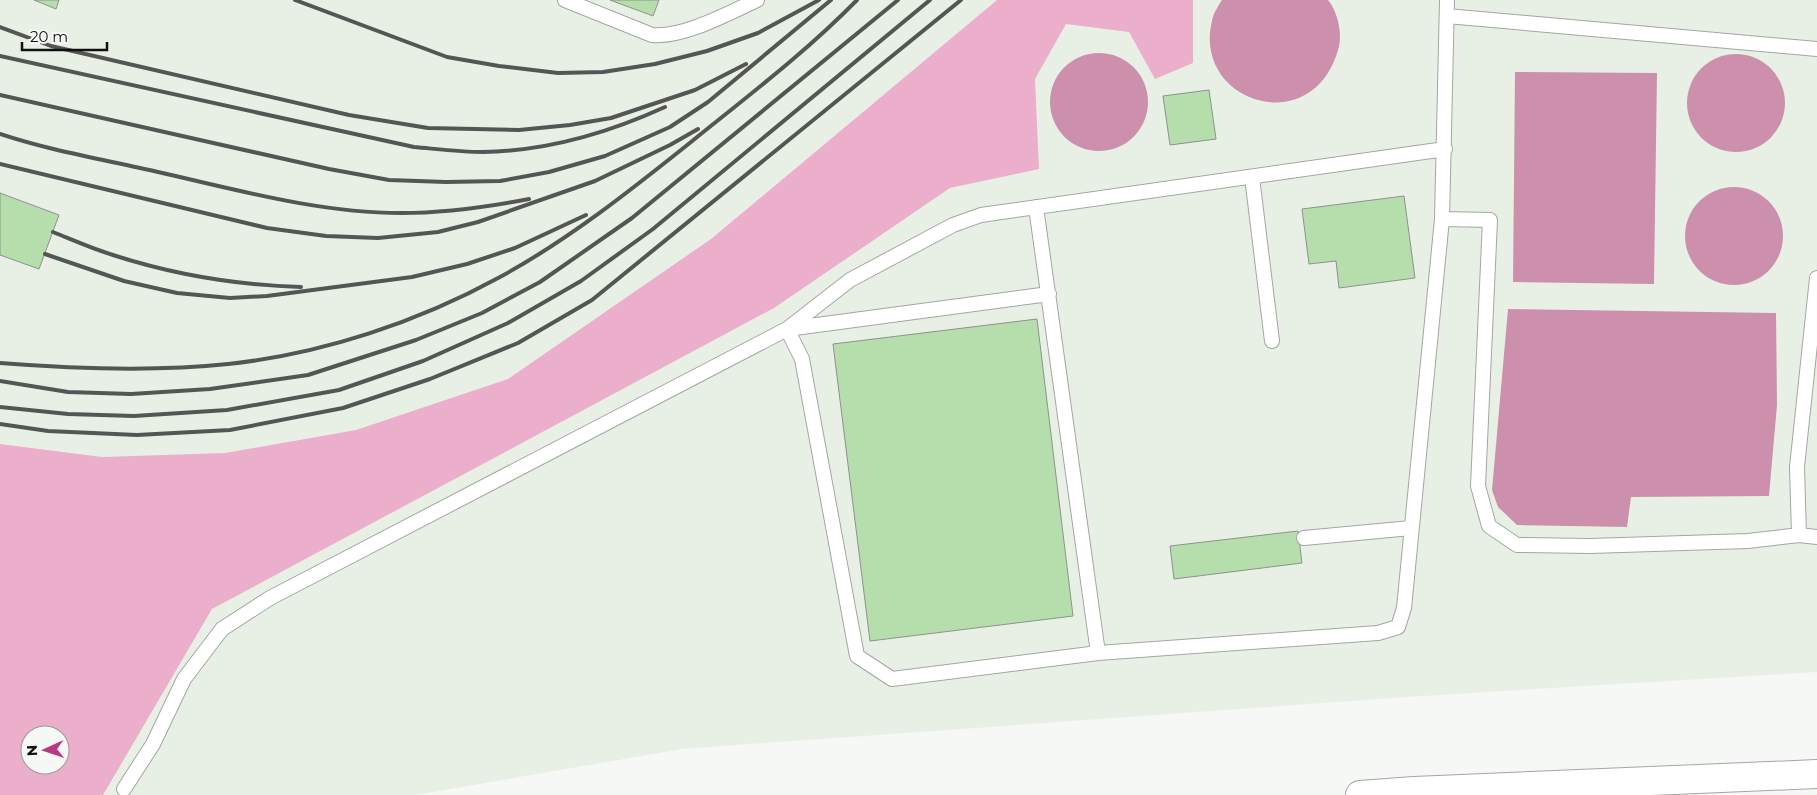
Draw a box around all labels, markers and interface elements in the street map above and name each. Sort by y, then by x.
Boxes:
scale bar [22,20,108,52]
text: 20 m [30,27,68,46]
north arrow [20,725,70,775]
text: N [23,745,41,757]

